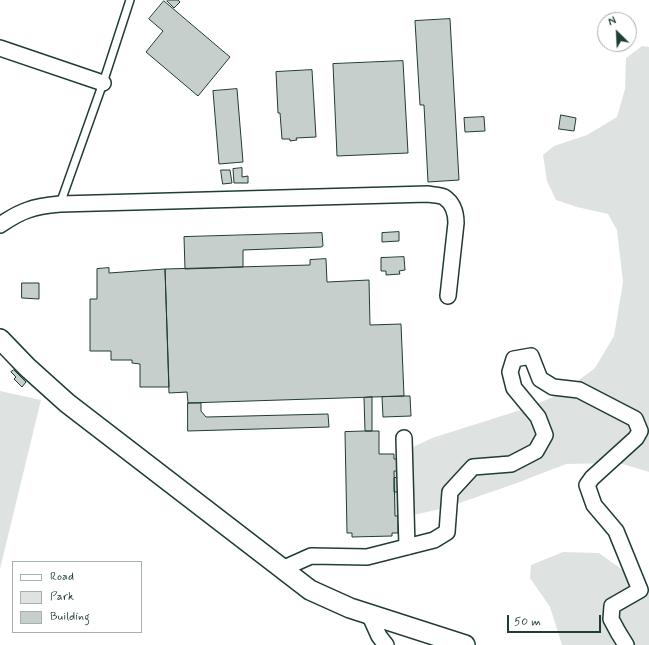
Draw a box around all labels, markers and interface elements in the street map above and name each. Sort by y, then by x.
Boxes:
north arrow [597,12,637,52]
text: N [606,14,619,30]
legend [12,561,142,633]
text: Road [50,569,74,585]
text: Park [50,589,74,605]
scale bar [509,607,603,633]
text: Building [50,609,90,625]
text: 50 m [514,614,541,630]

